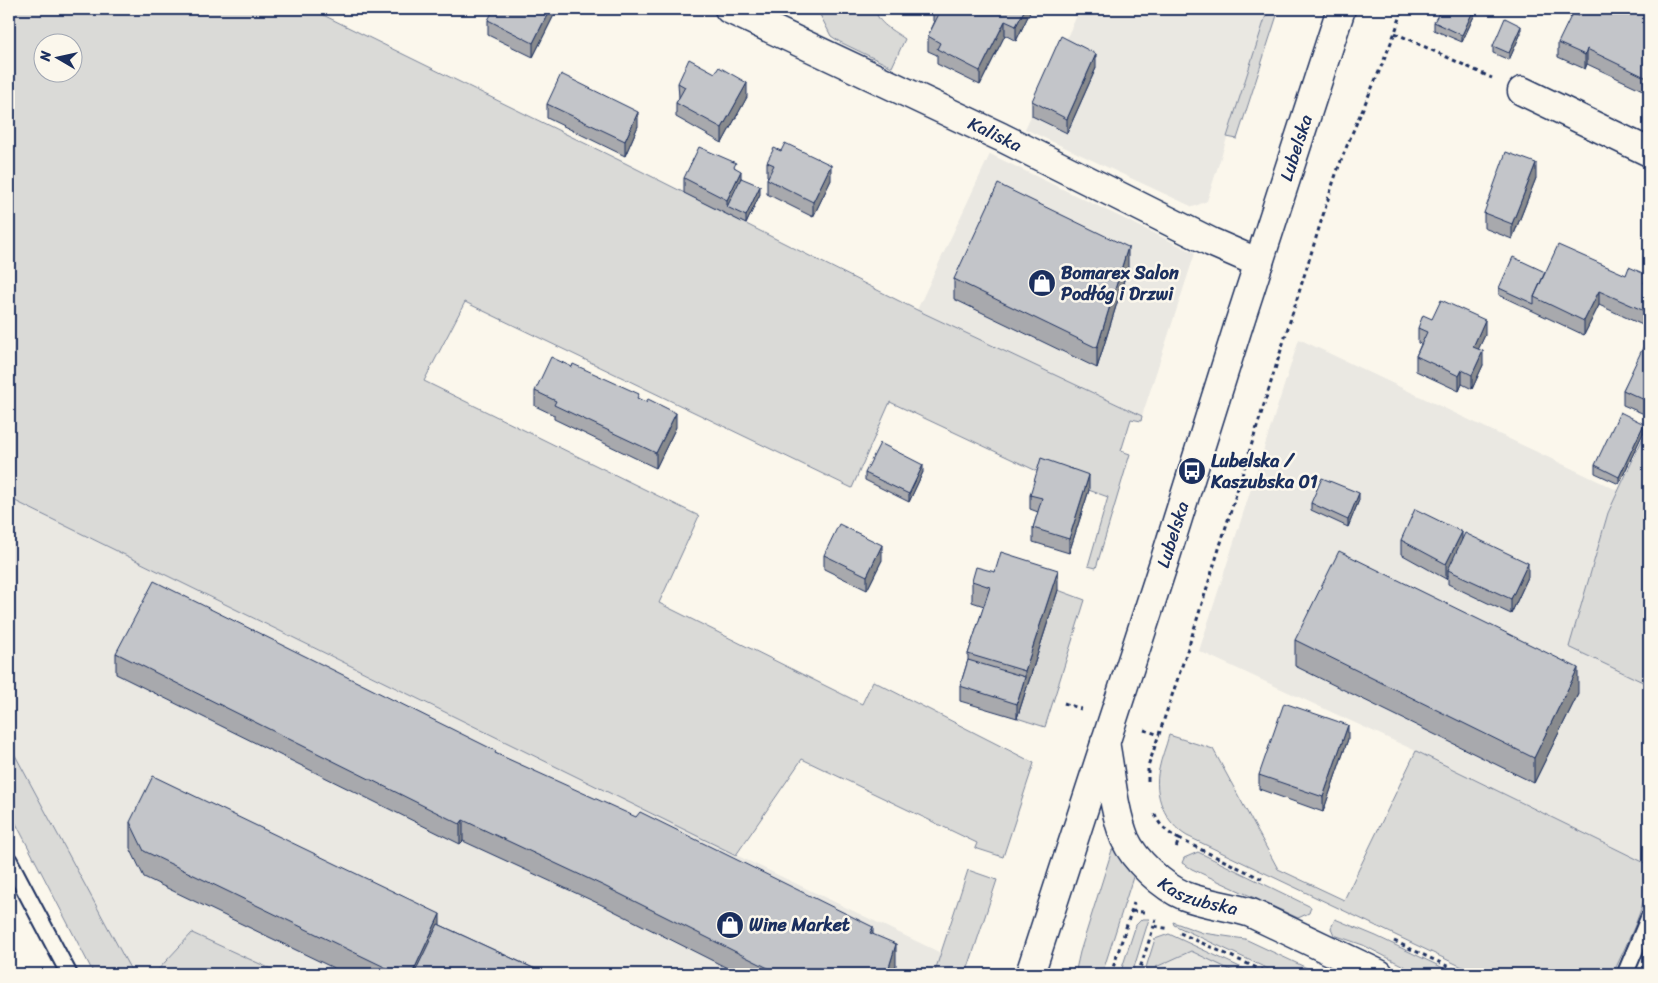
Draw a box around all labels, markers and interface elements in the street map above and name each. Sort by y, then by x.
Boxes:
north arrow [32,32,82,82]
text: N [32,49,59,64]
street label: Kaliska [962,108,1028,161]
street label: Lubelska [1270,110,1322,185]
place label: Bomarex Salon Podłóg i Drzwi [1061,257,1179,310]
shop icon: Bomarex Salon Podłóg i Drzwi [1027,268,1057,298]
place label: Lubelska / Kaszubska 01 [1210,445,1318,498]
bus stop icon: Lubelska / Kaszubska 01 [1177,456,1207,486]
street label: Lubelska [1147,497,1198,572]
street label: Kaszubska [1151,868,1241,925]
place label: Wine Market [749,909,850,941]
shop icon: Wine Market [715,910,745,940]

